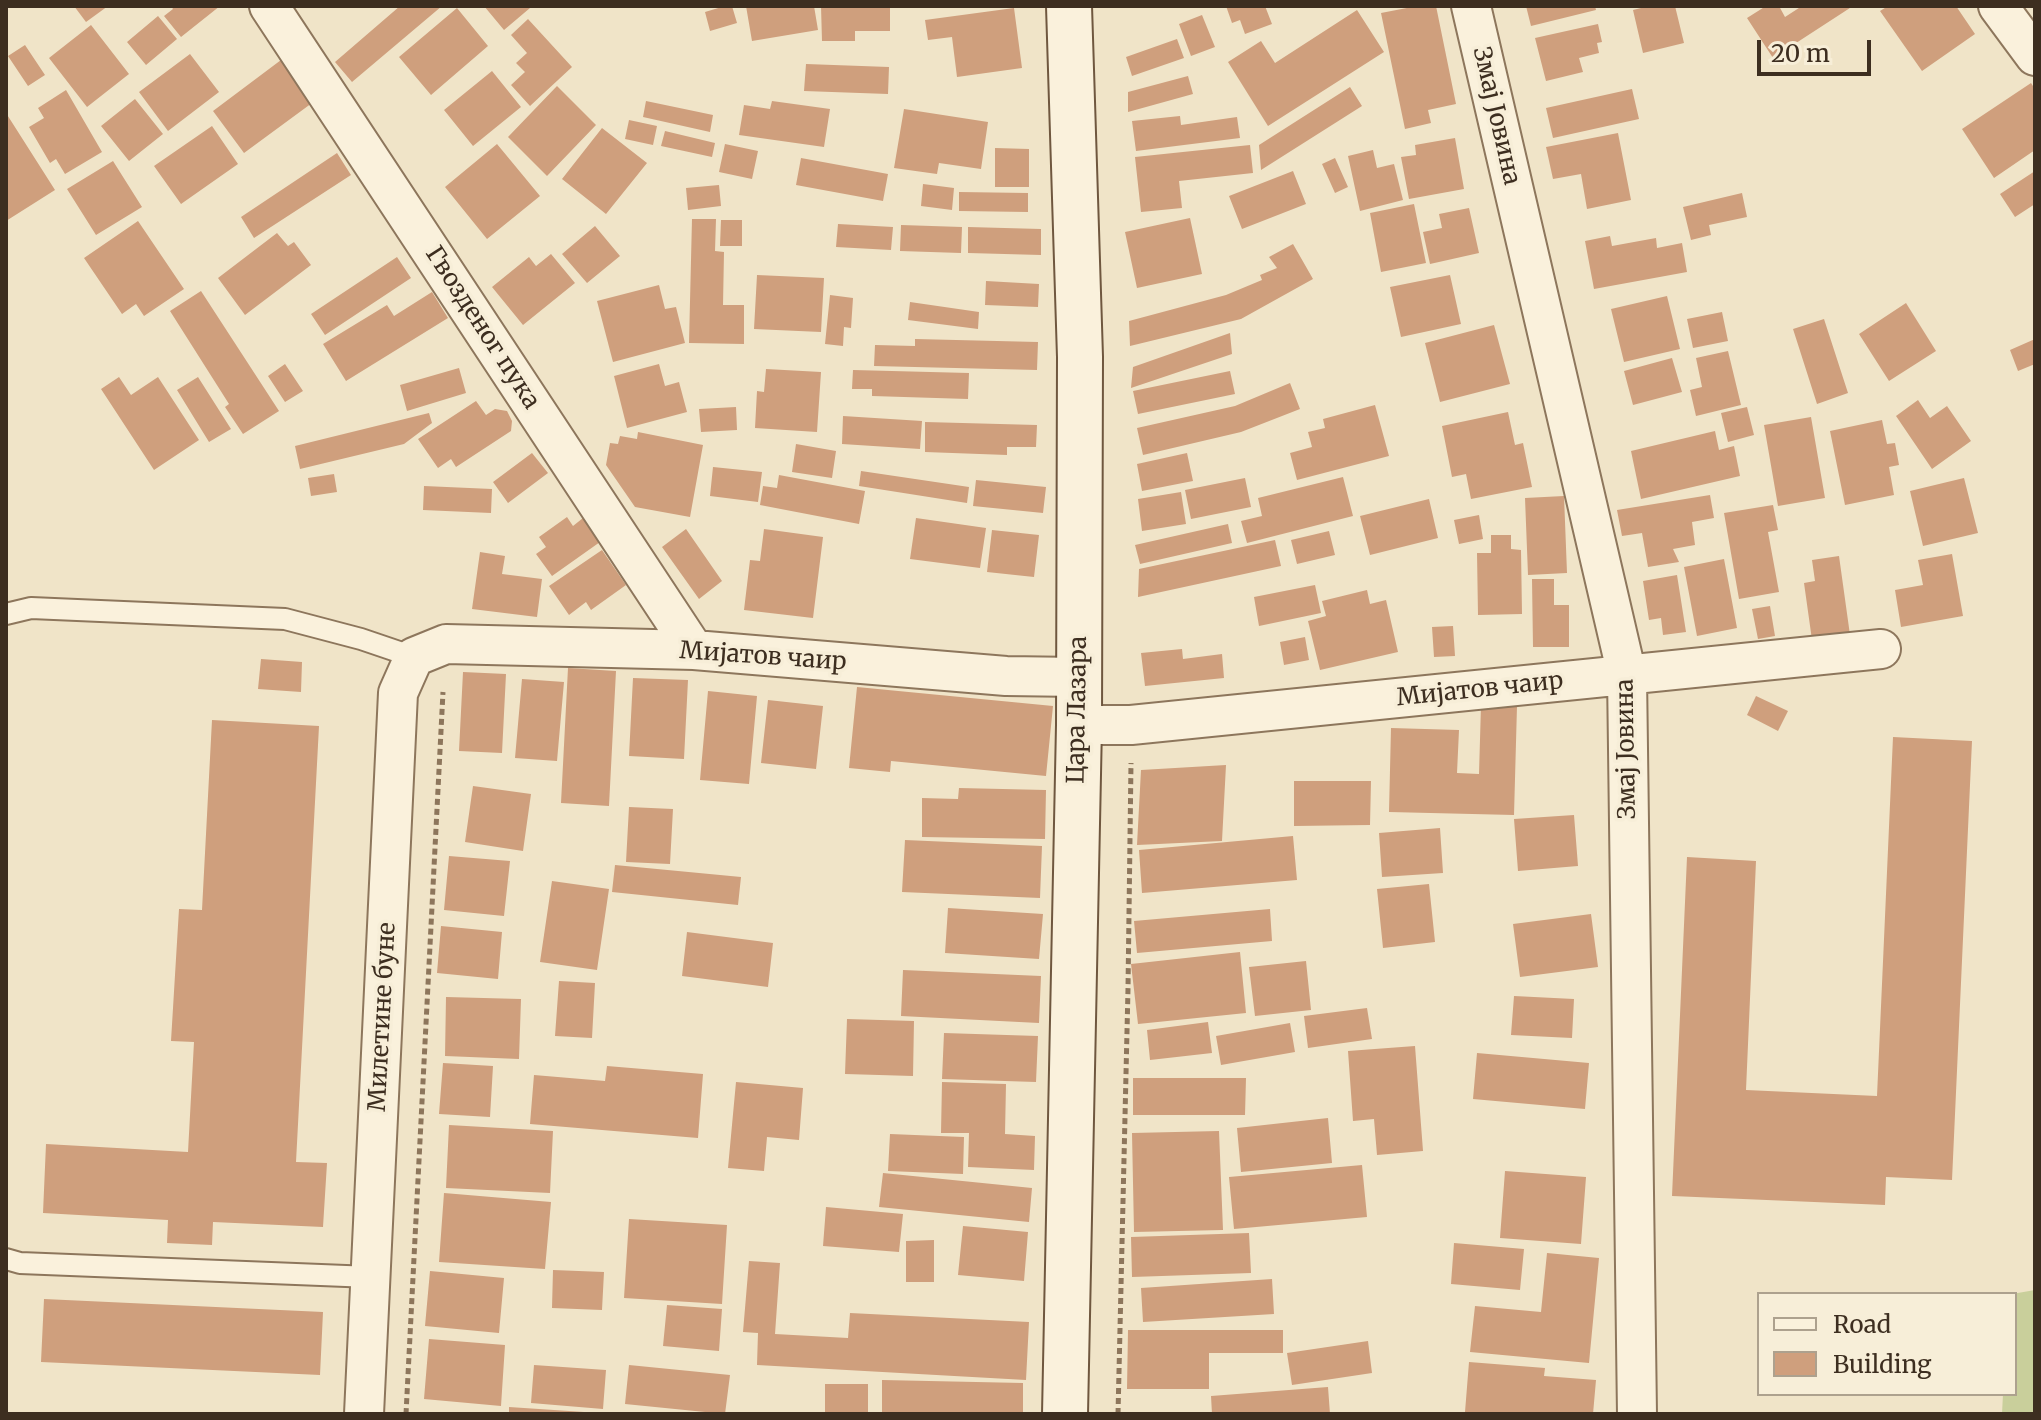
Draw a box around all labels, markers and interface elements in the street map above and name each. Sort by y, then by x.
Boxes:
scale bar [1761,24,1875,74]
text: 20 m [1771,38,1830,69]
street label: Змај Јовина [1466,44,1526,188]
street label: Гвозденог пука [419,241,545,415]
street label: Цара Лазара [1062,636,1094,784]
street label: Мијатов чаир [679,637,847,677]
street label: Мијатов чаир [1395,667,1565,713]
street label: Змај Јовина [1611,678,1643,820]
street label: Милетине буне [364,922,402,1112]
legend [1757,1292,2017,1396]
text: Road [1833,1309,1891,1340]
text: Building [1833,1349,1932,1380]

